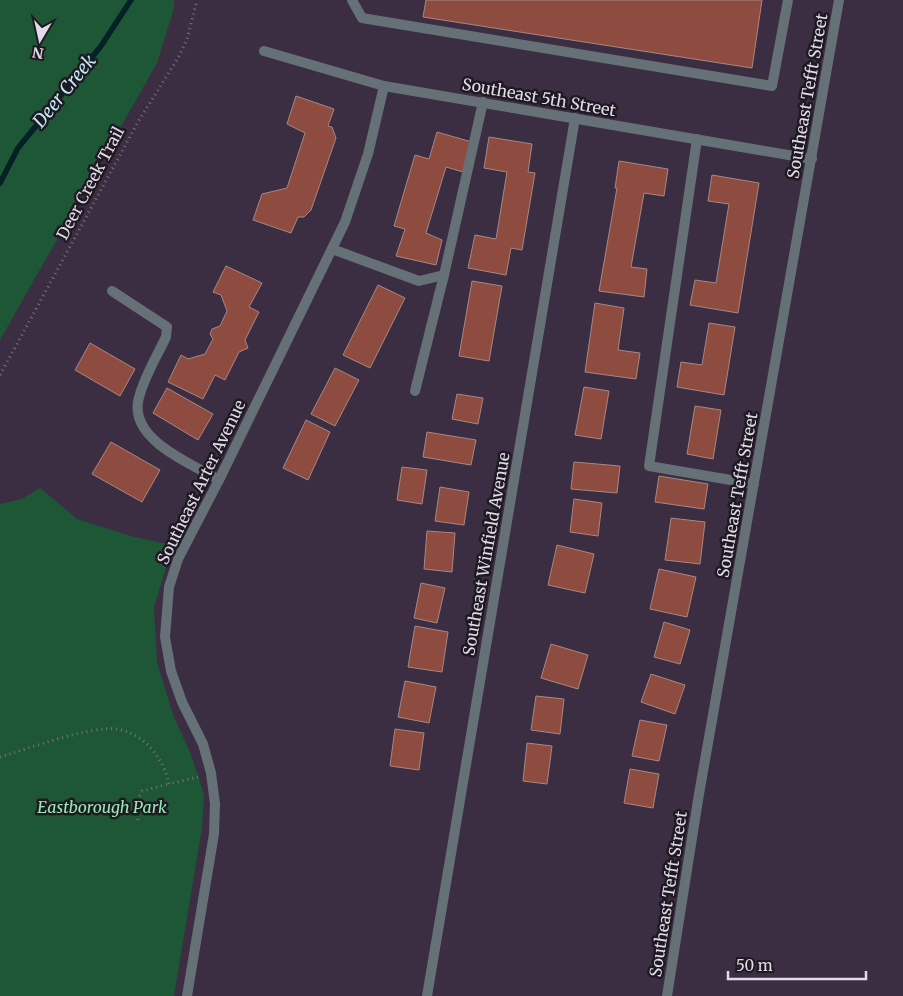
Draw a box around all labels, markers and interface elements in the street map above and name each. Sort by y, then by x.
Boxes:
street label: Southeast Tefft Street [783,11,832,180]
north arrow [15,15,65,65]
text: N [31,43,45,63]
water label: Deer Creek [27,50,101,133]
street label: Southeast 5th Street [461,74,618,120]
street label: Deer Creek Trail [52,123,128,243]
street label: Southeast Arter Avenue [152,397,250,567]
street label: Southeast Tefft Street [713,410,762,579]
street label: Southeast Winfield Avenue [458,451,514,657]
park label: Eastborough Park [37,797,167,817]
street label: Southeast Tefft Street [645,809,691,978]
scale bar [728,948,866,980]
text: 50 m [736,956,773,975]

